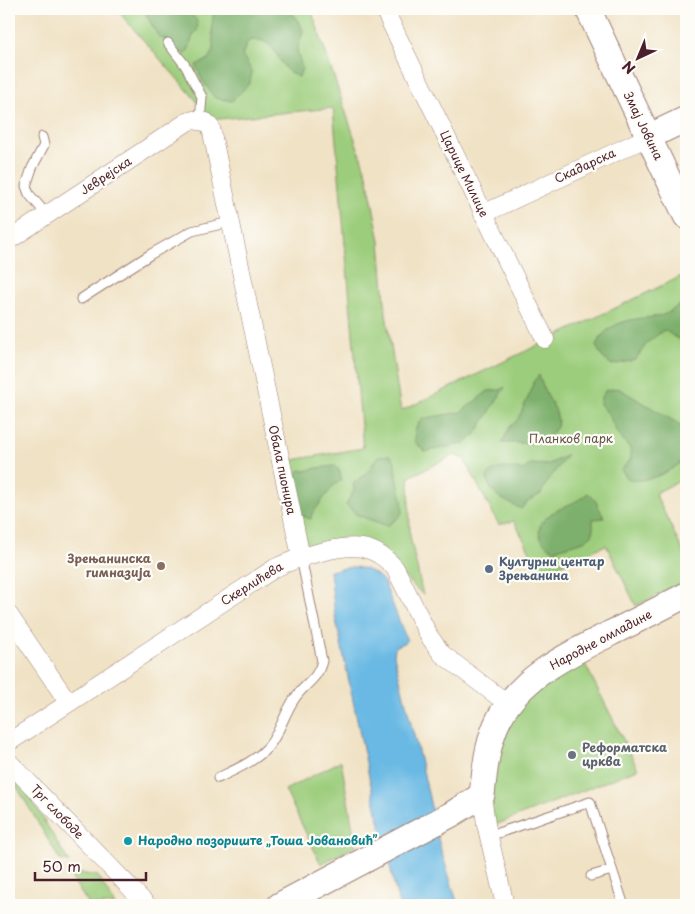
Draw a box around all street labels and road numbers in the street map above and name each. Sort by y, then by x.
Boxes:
street label: Змај Јовина [620,88,668,163]
street label: Царице Милице [436,127,494,220]
street label: Скадарска [551,143,619,187]
street label: Јеврејска [76,151,135,199]
street label: Обала пионира [265,423,301,517]
street label: Скерлићева [217,557,287,609]
street label: Народне омладине [546,605,655,674]
street label: Трг слободе [27,780,89,843]

